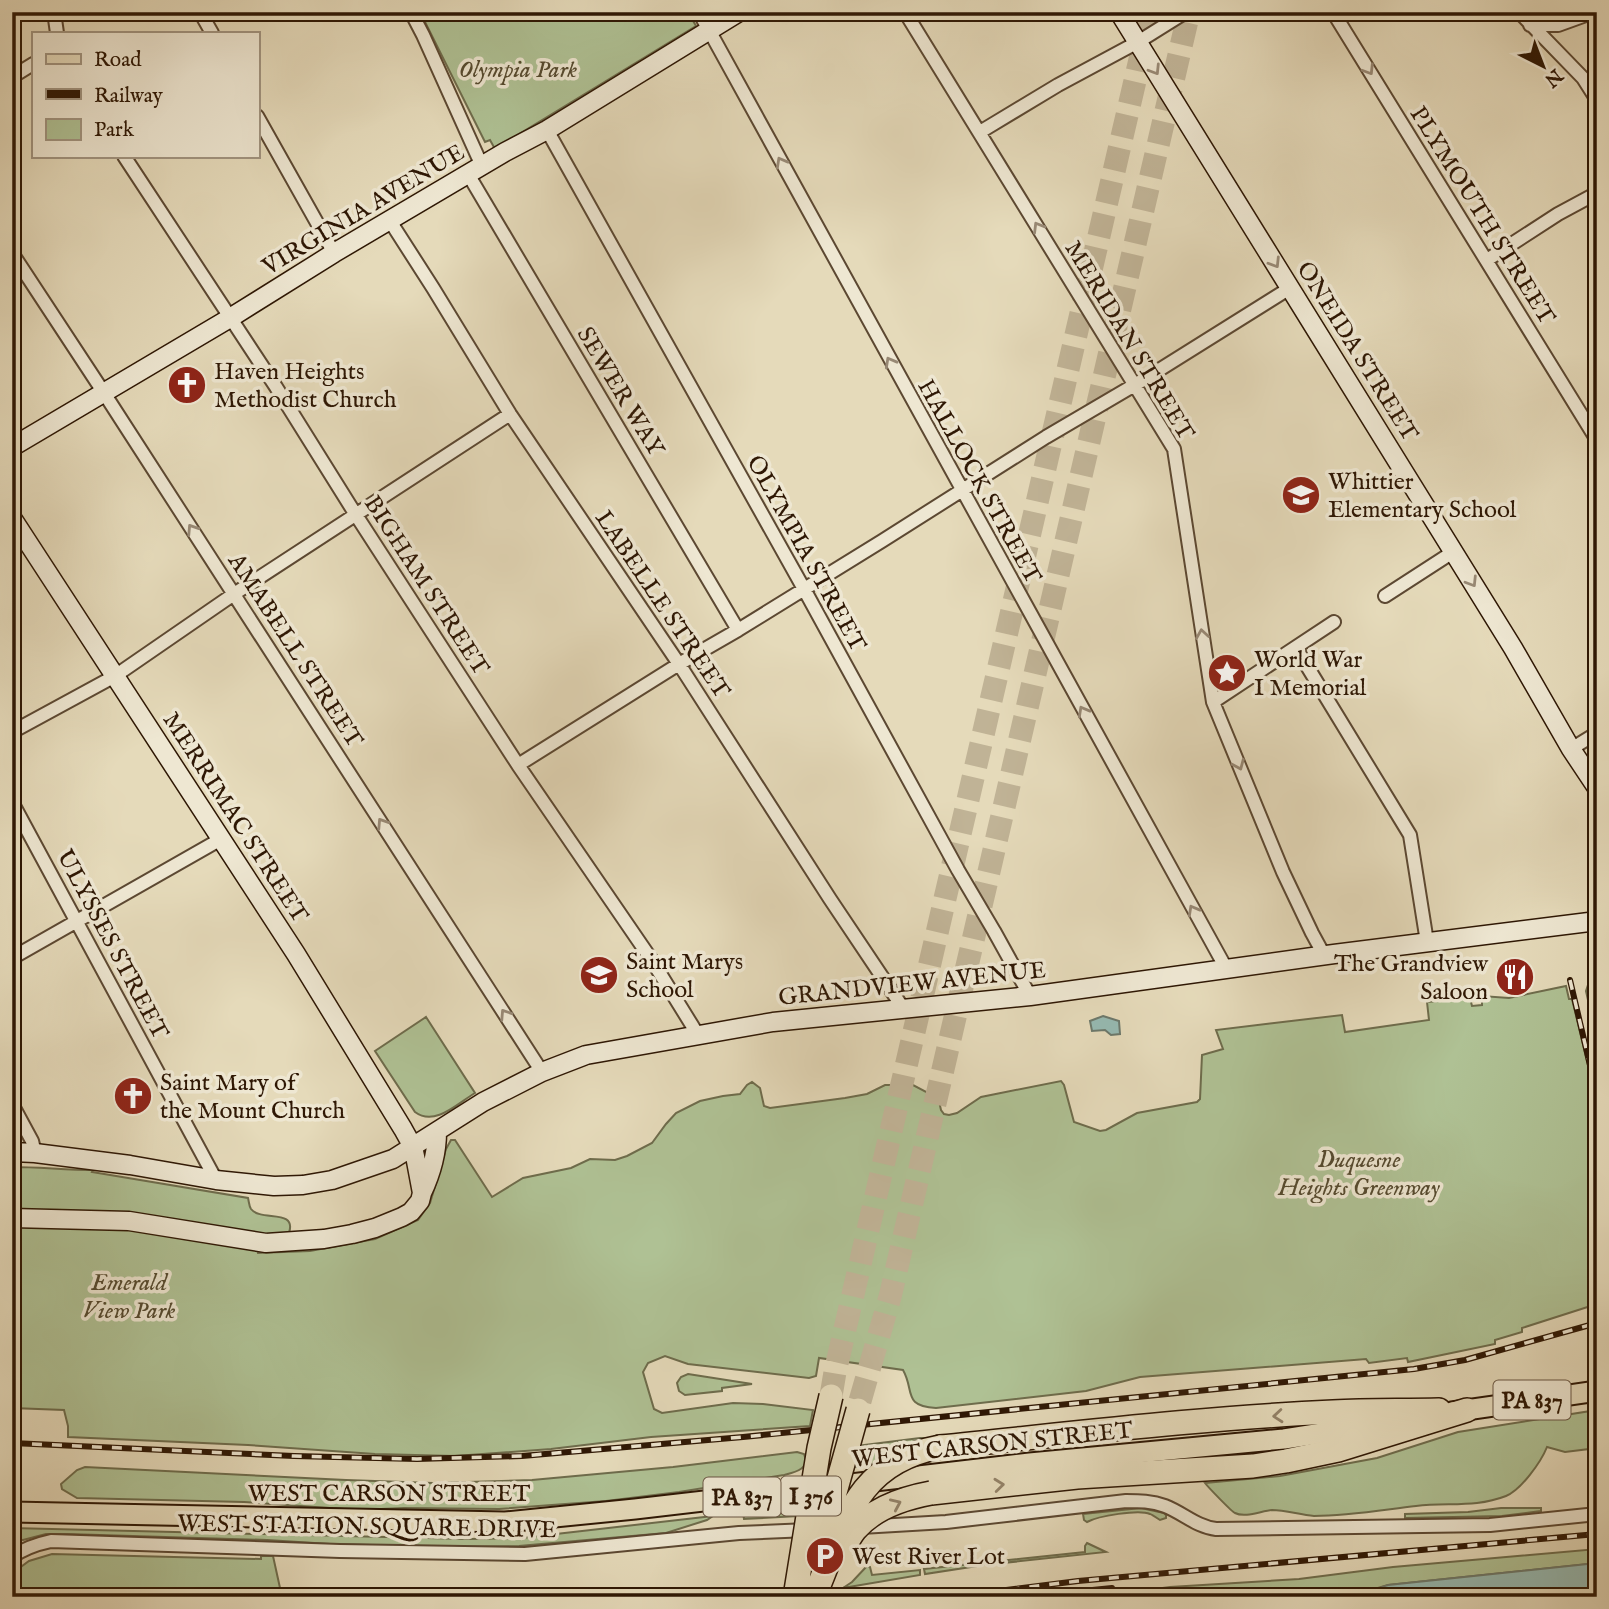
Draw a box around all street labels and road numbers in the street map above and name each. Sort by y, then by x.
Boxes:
street label: PLYMOUTH STREET [1402,101,1562,331]
street label: VIRGINIA AVENUE [256,138,471,284]
street label: MERIDAN STREET [1057,235,1201,447]
street label: ONEIDA STREET [1289,256,1425,448]
street label: SEWER WAY [569,321,671,464]
street label: HALLOCK STREET [910,374,1048,590]
street label: OLYMPIA STREET [739,450,873,658]
street label: BIGHAM STREET [356,490,496,682]
street label: LABELLE STREET [587,505,737,705]
street label: AMABELL STREET [220,547,369,754]
street label: MERRIMAC STREET [155,706,315,930]
street label: ULYSSES STREET [49,845,175,1045]
street label: GRANDVIEW AVENUE [777,955,1047,1014]
road number: PA 837 [1494,1380,1570,1420]
street label: WEST CARSON STREET [850,1415,1135,1476]
road number: I 376 [781,1476,841,1516]
road number: PA 837 [704,1478,780,1516]
street label: WEST CARSON STREET [248,1479,531,1510]
street label: WEST STATION SQUARE DRIVE [177,1509,557,1546]

